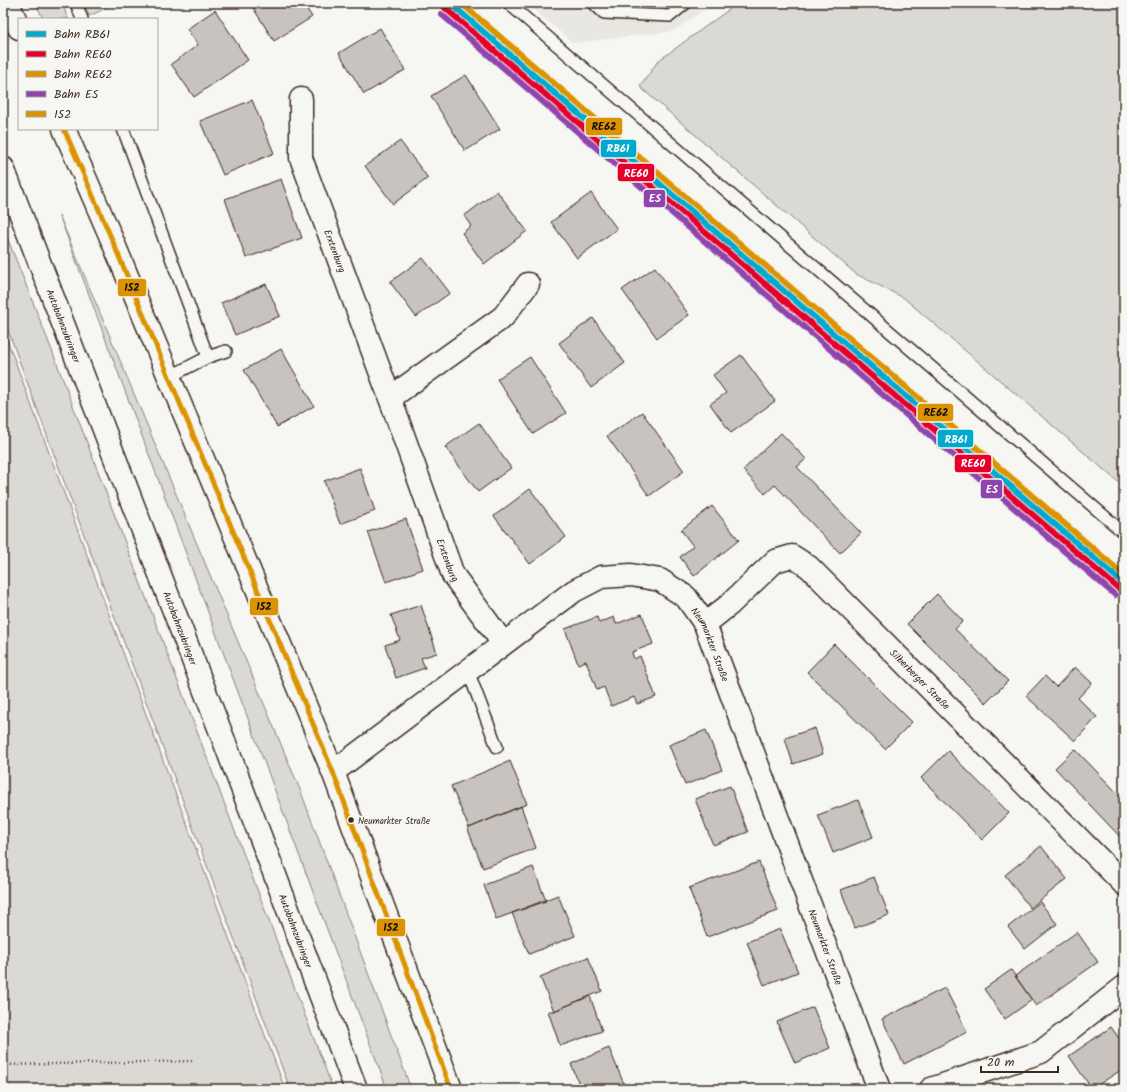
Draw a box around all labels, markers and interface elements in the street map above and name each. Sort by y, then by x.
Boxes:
legend [18,18,158,130]
text: Bahn RB61 [54,25,110,44]
text: Bahn RE60 [54,45,112,64]
text: Bahn RE62 [54,65,113,84]
text: Bahn ES [54,85,99,104]
text: 152 [54,105,71,124]
line badge: RE62 [585,117,623,136]
text: RE62 [591,118,617,136]
line badge: RB61 [600,139,637,158]
text: RB61 [607,140,630,158]
line badge: RE60 [617,163,655,182]
text: RE60 [624,165,648,183]
line badge: ES [643,189,666,208]
text: ES [649,190,662,208]
street label: Erxtenburg [319,227,350,275]
line badge: 152 [117,278,147,297]
text: 152 [124,279,140,297]
street label: Autobahnzubringer [41,287,85,366]
line badge: RE62 [917,403,954,422]
text: RE62 [923,404,949,422]
line badge: RB61 [937,429,974,448]
text: RB61 [945,431,968,449]
line badge: RE60 [954,454,992,473]
text: RE60 [961,455,985,473]
line badge: ES [980,479,1003,499]
text: ES [986,481,999,499]
street label: Erxtenburg [432,536,463,586]
street label: Autobahnzubringer [158,589,201,668]
line badge: 152 [249,597,279,616]
text: 152 [256,598,272,616]
street label: Neumarkter Straße [686,604,733,684]
street label: Silberberger Straße [885,645,954,714]
place label: Neumarkter Straße [358,814,430,829]
marker: Neumarkter Straße [346,815,356,825]
street label: Autobahnzubringer [274,892,317,971]
street label: Neumarkter Straße [803,907,847,988]
line badge: 152 [376,918,406,937]
text: 152 [383,919,399,937]
scale bar [981,1048,1058,1074]
text: 20 m [987,1053,1015,1072]

